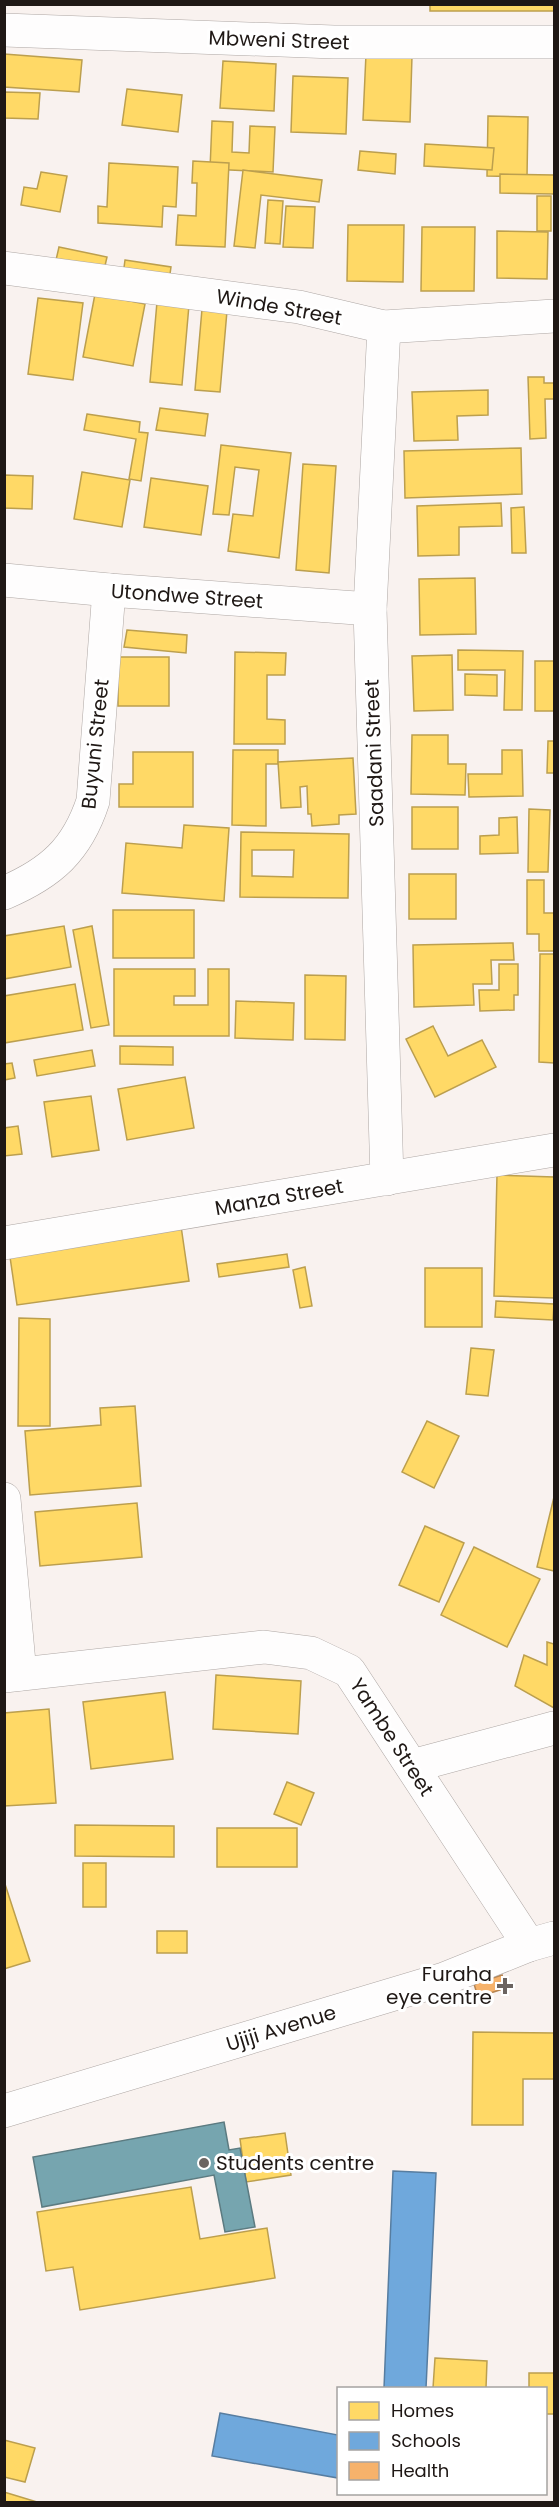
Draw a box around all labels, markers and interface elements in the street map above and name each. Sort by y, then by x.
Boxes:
street label: Mbweni Street [208,24,350,56]
street label: Winde Street [214,282,344,332]
street label: Utondwe Street [110,577,264,615]
street label: Buyuni Street [74,678,116,810]
street label: Saadani Street [357,679,391,827]
street label: Manza Street [213,1172,345,1222]
street label: Yambe Street [343,1673,441,1801]
place label: Furaha eye centre [386,1960,492,2011]
marker: Furaha eye centre [496,1977,514,1995]
street label: Ujiji Avenue [223,1998,339,2058]
place label: Students centre [216,2149,374,2177]
marker: Students centre [197,2156,211,2170]
legend [337,2387,547,2495]
text: Homes [391,2398,454,2423]
text: Schools [391,2428,461,2453]
text: Health [391,2458,449,2483]

